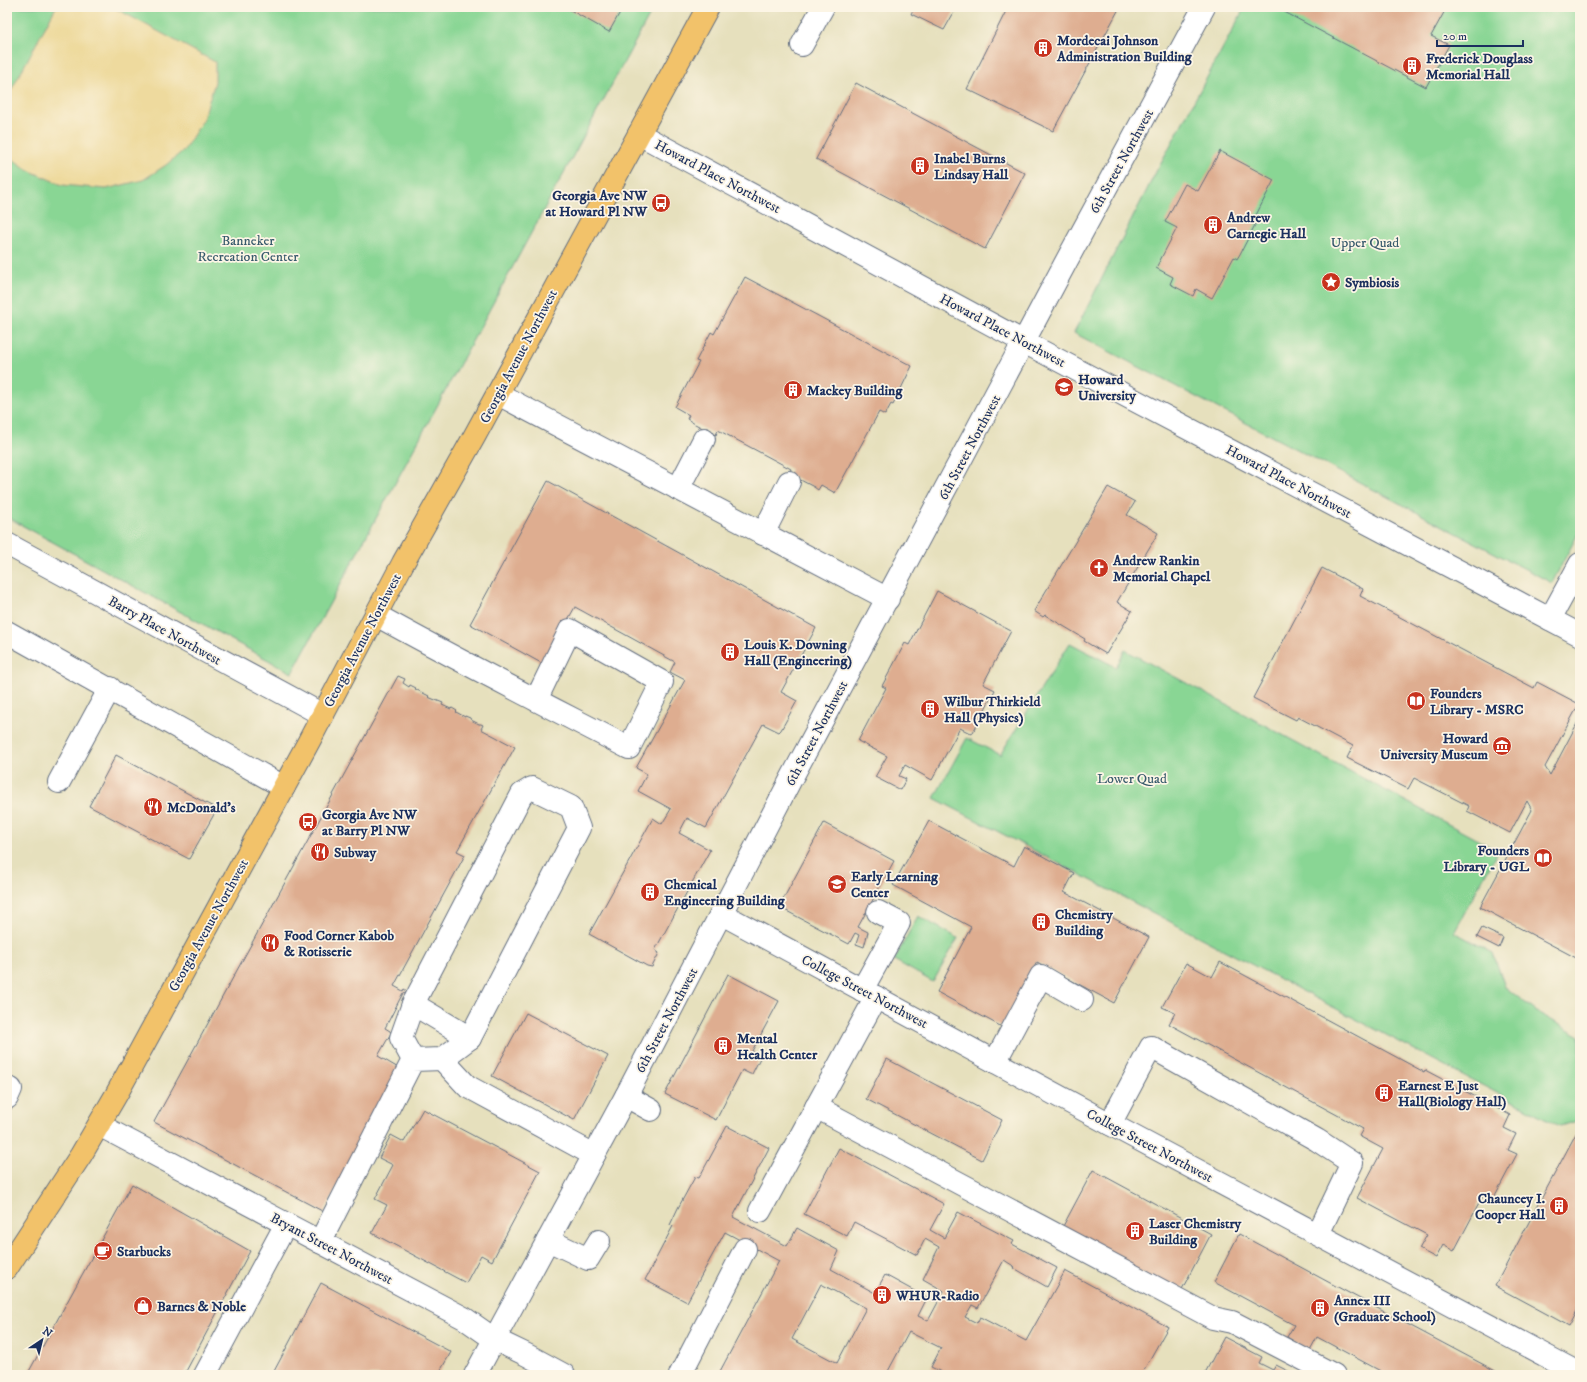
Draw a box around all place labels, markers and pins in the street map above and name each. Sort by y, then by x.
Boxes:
place label: Mordecai Johnson Administration Building [1056,32,1193,66]
building icon: Mordecai Johnson Administration Building [1032,37,1054,59]
place label: Frederick Douglass Memorial Hall [1426,50,1533,84]
building icon: Frederick Douglass Memorial Hall [1401,55,1423,77]
place label: Inabel Burns Lindsay Hall [934,150,1009,184]
building icon: Inabel Burns Lindsay Hall [909,155,931,177]
place label: Georgia Ave NW at Howard Pl NW [546,187,648,221]
bus stop icon: Georgia Ave NW at Howard Pl NW [650,192,672,214]
place label: Andrew Carnegie Hall [1226,209,1307,243]
building icon: Andrew Carnegie Hall [1202,214,1224,236]
place icon: Symbiosis [1320,271,1342,293]
place label: Symbiosis [1345,274,1400,292]
place label: Howard University [1078,371,1136,405]
school or university icon: Howard University [1053,376,1075,398]
building icon: Mackey Building [782,379,804,401]
place label: Mackey Building [807,382,903,400]
place label: Andrew Rankin Memorial Chapel [1112,552,1211,586]
church icon: Andrew Rankin Memorial Chapel [1088,557,1110,579]
place label: Louis K. Downing Hall (Engineering) [744,636,852,670]
building icon: Louis K. Downing Hall (Engineering) [719,641,741,663]
place label: Founders Library - MSRC [1430,685,1524,719]
library icon: Founders Library - MSRC [1405,690,1427,712]
place label: Wilbur Thirkield Hall (Physics) [943,693,1041,727]
building icon: Wilbur Thirkield Hall (Physics) [919,698,941,720]
place label: Howard University Museum [1380,730,1489,764]
museum icon: Howard University Museum [1491,735,1513,757]
restaurant icon: McDonald's [142,796,164,818]
place label: McDonald's [167,799,236,817]
place label: Georgia Ave NW at Barry Pl NW [322,806,418,840]
bus stop icon: Georgia Ave NW at Barry Pl NW [297,811,319,833]
restaurant icon: Subway [309,841,331,863]
place label: Founders Library - UGL [1444,842,1530,876]
place label: Subway [334,844,376,862]
library icon: Founders Library - UGL [1532,847,1554,869]
place label: Early Learning Center [851,868,939,902]
school or university icon: Early Learning Center [826,873,848,895]
place label: Chemical Engineering Building [664,876,786,910]
building icon: Chemical Engineering Building [639,881,661,903]
place label: Chemistry Building [1055,906,1113,940]
building icon: Chemistry Building [1030,911,1052,933]
place label: Food Corner Kabob & Rotisserie [284,927,394,961]
restaurant icon: Food Corner Kabob & Rotisserie [259,932,281,954]
place label: Mental Health Center [737,1030,818,1064]
building icon: Mental Health Center [712,1035,734,1057]
place label: Earnest E Just Hall(Biology Hall) [1398,1077,1507,1111]
building icon: Earnest E Just Hall(Biology Hall) [1373,1082,1395,1104]
place label: Chauncey I. Cooper Hall [1475,1190,1546,1224]
building icon: Chauncey I. Cooper Hall [1548,1195,1570,1217]
place label: Laser Chemistry Building [1149,1215,1242,1249]
building icon: Laser Chemistry Building [1124,1220,1146,1242]
cafe icon: Starbucks [92,1240,114,1262]
place label: Starbucks [117,1243,171,1261]
building icon: WHUR-Radio [871,1284,893,1306]
place label: WHUR-Radio [895,1287,979,1305]
place label: Annex III (Graduate School) [1333,1292,1436,1326]
shop icon: Barnes & Noble [132,1295,154,1317]
building icon: Annex III (Graduate School) [1309,1297,1331,1319]
place label: Barnes & Noble [157,1298,246,1316]

